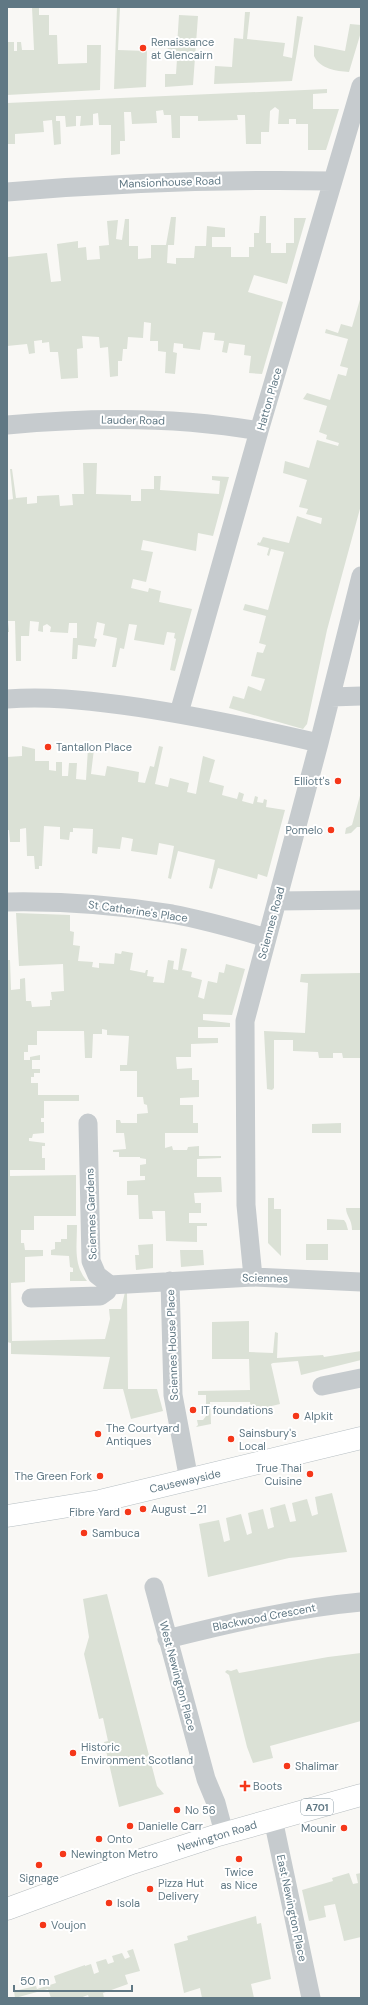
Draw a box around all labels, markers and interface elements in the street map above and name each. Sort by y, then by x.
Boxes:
place label: Renaissance at Glencairn [151,35,214,62]
marker: Renaissance at Glencairn [138,43,148,53]
street label: Mansionhouse Road [119,173,221,191]
street label: Hatton Place [253,366,285,432]
street label: Lauder Road [101,412,165,428]
place label: Tantallon Place [56,740,132,754]
marker: Tantallon Place [43,742,53,752]
place label: Elliott's [294,774,330,788]
marker: Elliott's [333,776,343,786]
place label: Pomelo [285,823,323,837]
marker: Pomelo [326,825,336,835]
street label: Sciennes Road [255,885,287,961]
street label: St Catherine's Place [87,897,189,925]
street label: Sciennes Gardens [82,1168,100,1260]
street label: Sciennes [242,1271,288,1285]
street label: Sciennes House Place [163,1289,181,1401]
place label: IT foundations [201,1403,273,1417]
marker: IT foundations [188,1405,198,1415]
place label: Alpkit [304,1409,333,1423]
marker: Alpkit [291,1411,301,1421]
place label: The Courtyard Antiques [106,1421,179,1448]
place label: Sainsbury's Local [239,1426,297,1453]
marker: The Courtyard Antiques [93,1429,103,1439]
marker: Sainsbury's Local [226,1434,236,1444]
place label: True Thai Cuisine [256,1461,302,1488]
street label: Causewayside [148,1466,222,1496]
place label: The Green Fork [15,1469,92,1483]
marker: True Thai Cuisine [305,1469,315,1479]
marker: The Green Fork [95,1471,105,1481]
place label: August _21 [151,1502,206,1516]
marker: August _21 [138,1504,148,1514]
place label: Fibre Yard [69,1505,120,1519]
marker: Fibre Yard [123,1507,133,1517]
place label: Sambuca [92,1526,140,1540]
marker: Sambuca [79,1528,89,1538]
street label: Blackwood Crescent [211,1600,317,1634]
street label: West Newington Place [157,1619,199,1733]
place label: Historic Environment Scotland [81,1740,193,1767]
marker: Historic Environment Scotland [68,1748,78,1758]
place label: Shalimar [295,1759,339,1773]
marker: Shalimar [282,1761,292,1771]
place label: Boots [253,1779,282,1793]
marker: Boots [240,1781,250,1791]
road number: A701 [301,1799,333,1815]
place label: No 56 [185,1803,216,1817]
marker: No 56 [172,1805,182,1815]
street label: Newington Road [175,1817,259,1855]
place label: Danielle Carr [138,1819,203,1833]
marker: Danielle Carr [125,1821,135,1831]
place label: Mounir [301,1821,336,1835]
marker: Mounir [339,1823,349,1833]
place label: Onto [107,1832,133,1846]
marker: Onto [94,1834,104,1844]
place label: Newington Metro [71,1847,158,1861]
marker: Newington Metro [58,1849,68,1859]
street label: East Newington Place [274,1853,310,1963]
marker: Twice as Nice [234,1854,244,1864]
marker: Signage [34,1860,44,1870]
place label: Twice as Nice [220,1865,258,1892]
place label: Signage [19,1871,59,1885]
place label: Pizza Hut Delivery [158,1876,204,1903]
marker: Pizza Hut Delivery [145,1884,155,1894]
place label: Isola [117,1896,140,1910]
marker: Isola [104,1898,114,1908]
place label: Voujon [51,1918,86,1932]
marker: Voujon [38,1920,48,1930]
scale bar [14,1967,132,1993]
text: 50 m [20,1973,49,1989]

